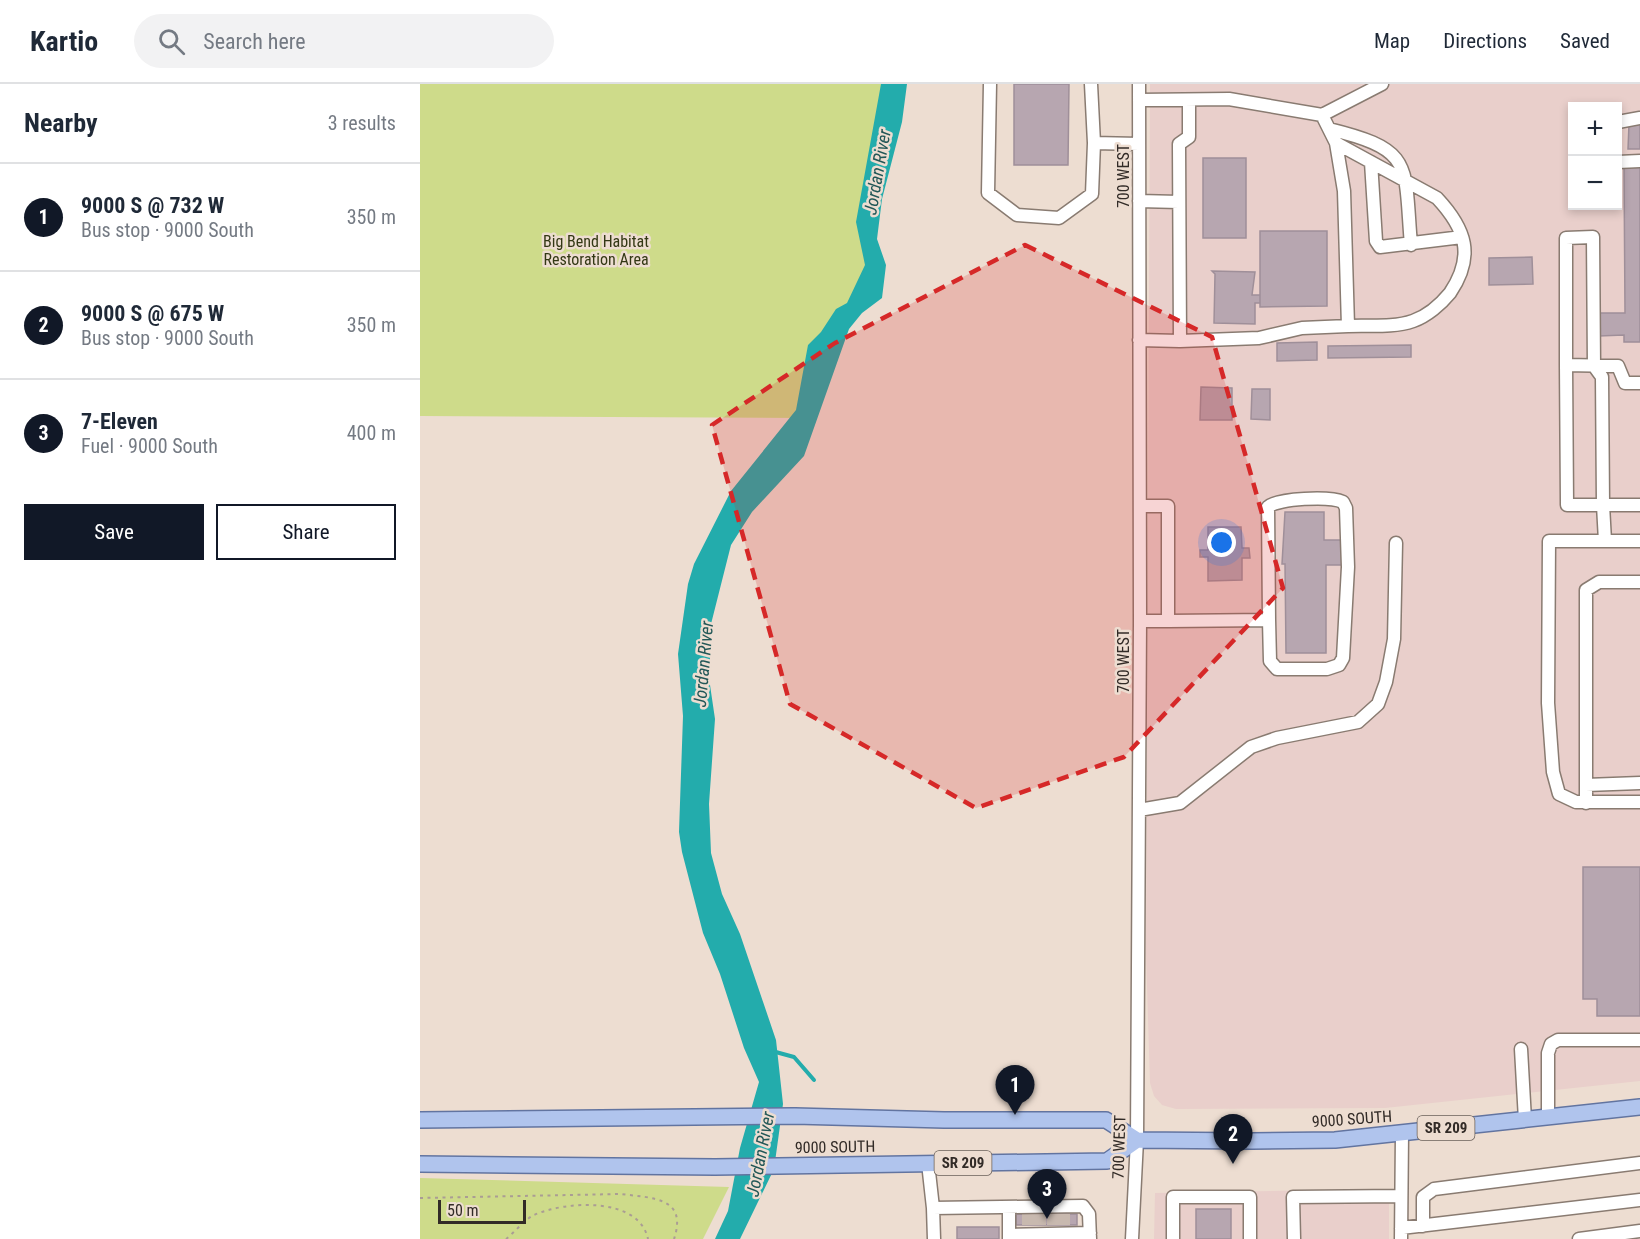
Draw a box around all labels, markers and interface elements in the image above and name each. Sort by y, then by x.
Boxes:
search box [134,14,554,68]
text: Kartio [30,25,98,58]
icon: search [155,25,188,58]
text: Search here [203,29,306,54]
text: Map [1374,29,1410,53]
text: Directions [1443,29,1527,53]
text: Saved [1560,29,1610,53]
map controls [1568,102,1622,210]
button: + [1568,102,1622,156]
text: Nearby [24,108,98,138]
text: 3 results [328,111,396,135]
water label: Jordan River [859,127,895,216]
street label: 700 WEST [1114,144,1133,208]
button: − [1568,156,1622,210]
text: 9000 S @ 732 W [81,193,224,218]
text: 1 [38,205,49,229]
text: 350 m [347,205,396,229]
text: Bus stop · 9000 South [81,218,254,242]
park label: Big Bend Habitat Restoration Area [543,232,649,269]
text: 9000 S @ 675 W [81,301,224,326]
text: 2 [38,313,49,337]
text: 350 m [347,313,396,337]
text: Bus stop · 9000 South [81,326,254,350]
text: 7-Eleven [81,409,158,434]
text: 3 [38,421,49,445]
text: 400 m [347,421,396,445]
text: Fuel · 9000 South [81,434,218,458]
button: Save [24,504,204,560]
button: Share [216,504,396,560]
your location [1207,528,1236,557]
water label: Jordan River [689,620,717,708]
street label: 700 WEST [1114,629,1133,693]
pin: 1 [996,1066,1034,1115]
street label: 9000 SOUTH [1311,1107,1393,1131]
water label: Jordan River [741,1109,779,1198]
pin: 2 [1214,1114,1252,1164]
street label: 700 WEST [1108,1115,1130,1179]
road number: SR 209 [1418,1116,1474,1140]
street label: 9000 SOUTH [795,1137,875,1157]
road number: SR 209 [934,1151,992,1175]
pin: 3 [1028,1170,1066,1219]
scale bar [438,1197,526,1224]
text: 50 m [447,1201,479,1220]

